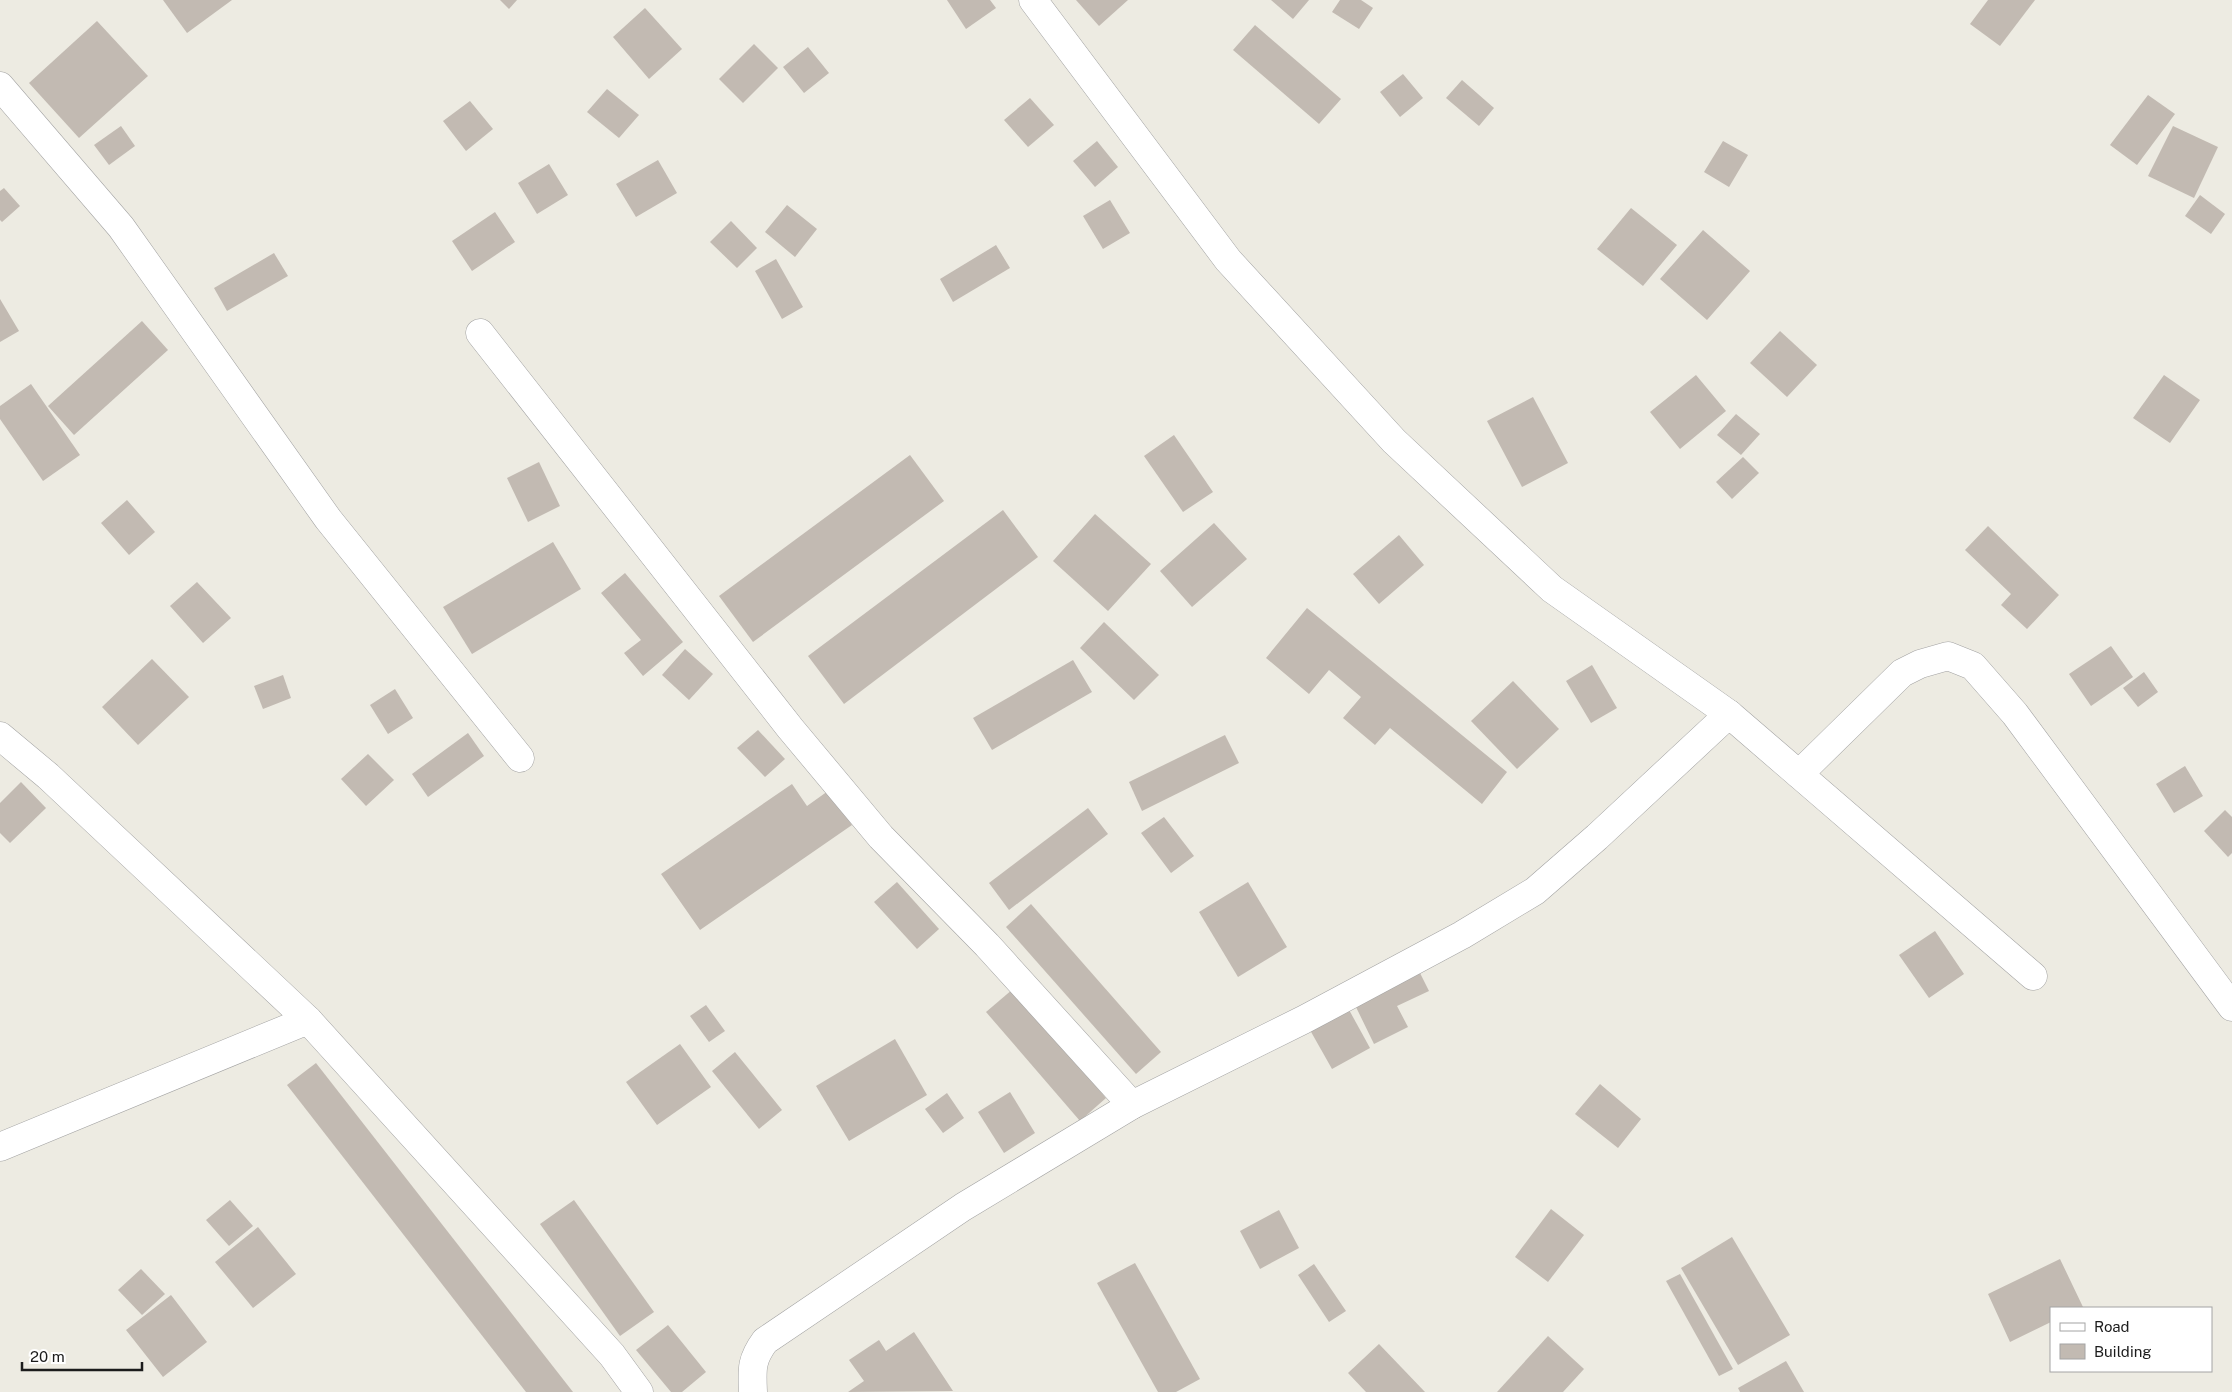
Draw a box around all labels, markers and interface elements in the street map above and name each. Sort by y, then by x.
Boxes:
legend [2050,1307,2212,1372]
text: Road [2094,1318,2130,1335]
scale bar [22,1340,142,1372]
text: Building [2094,1343,2152,1360]
text: 20 m [30,1348,65,1365]

